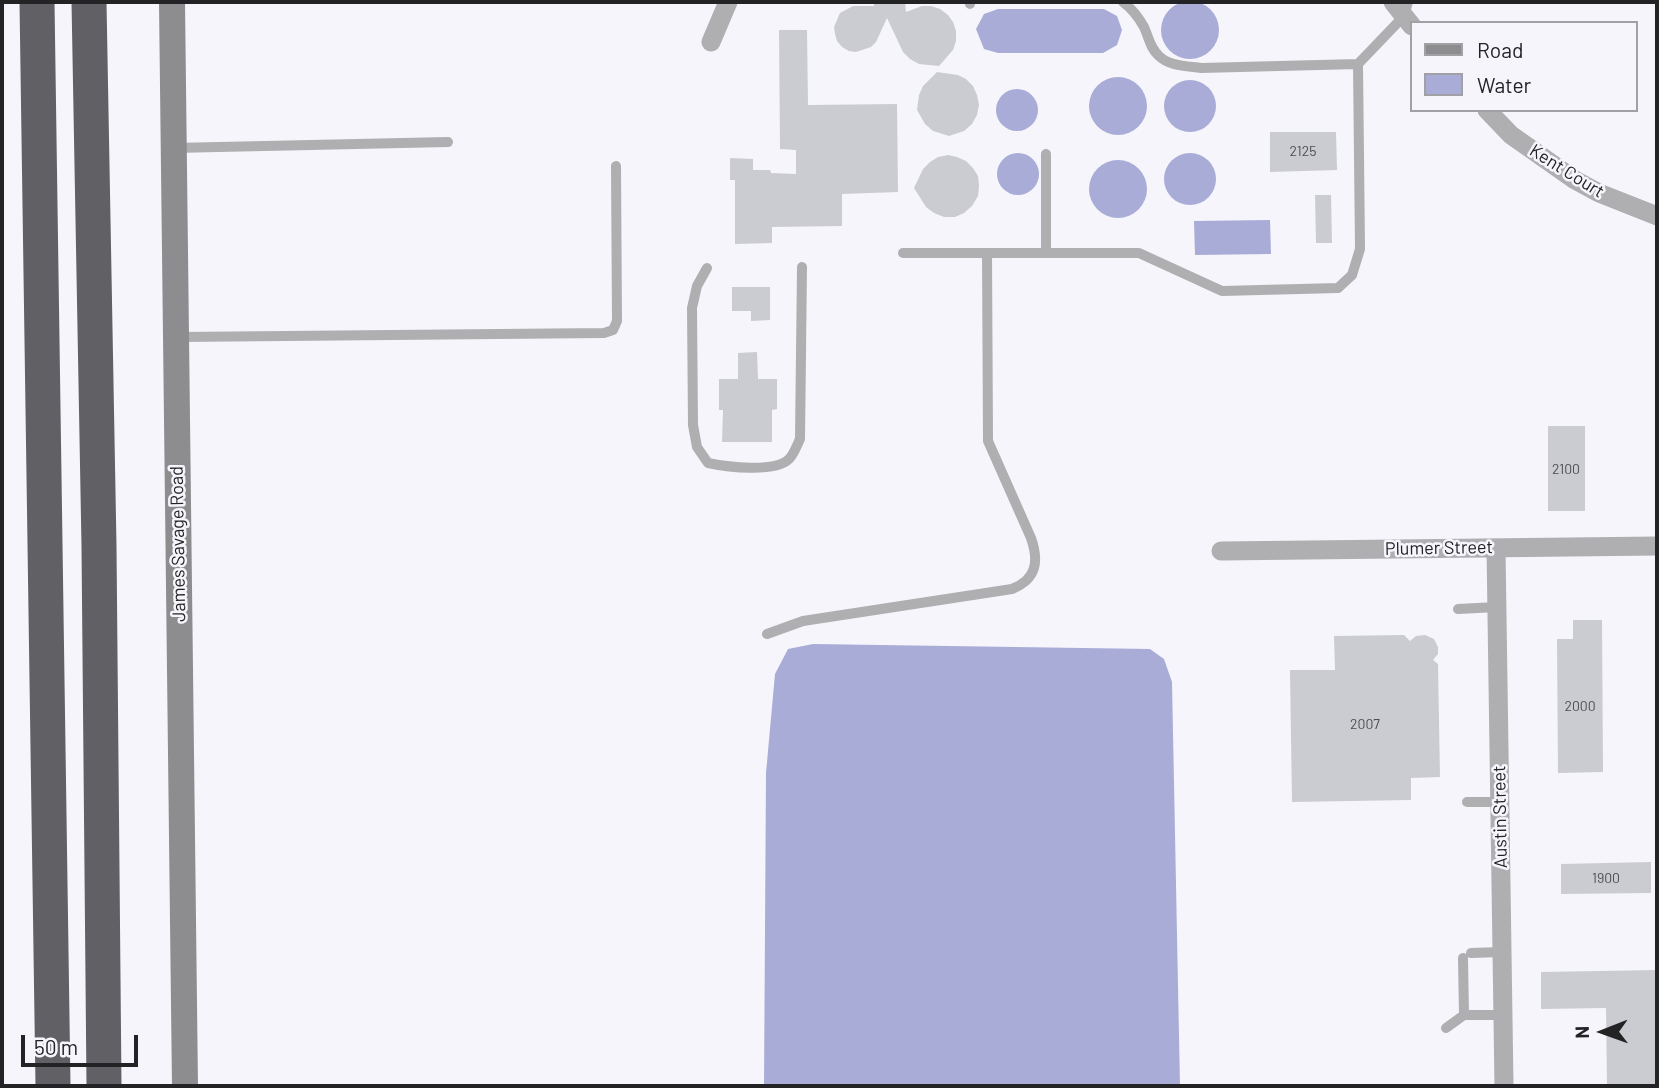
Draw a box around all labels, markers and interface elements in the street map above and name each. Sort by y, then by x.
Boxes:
legend [1410,21,1638,112]
text: Road [1477,37,1523,62]
text: Water [1477,72,1531,97]
street label: Kent Court [1526,140,1608,202]
house number: 2125 [1290,143,1316,159]
house number: 2100 [1552,461,1580,477]
street label: James Savage Road [166,466,190,622]
street label: Plumer Street [1385,536,1493,560]
house number: 2000 [1564,698,1596,714]
house number: 2007 [1350,716,1380,732]
street label: Austin Street [1488,765,1512,869]
house number: 1900 [1592,870,1620,886]
north arrow [1568,997,1638,1067]
scale bar [24,1021,142,1066]
text: N [1570,1026,1593,1039]
text: 50 m [34,1034,78,1059]

